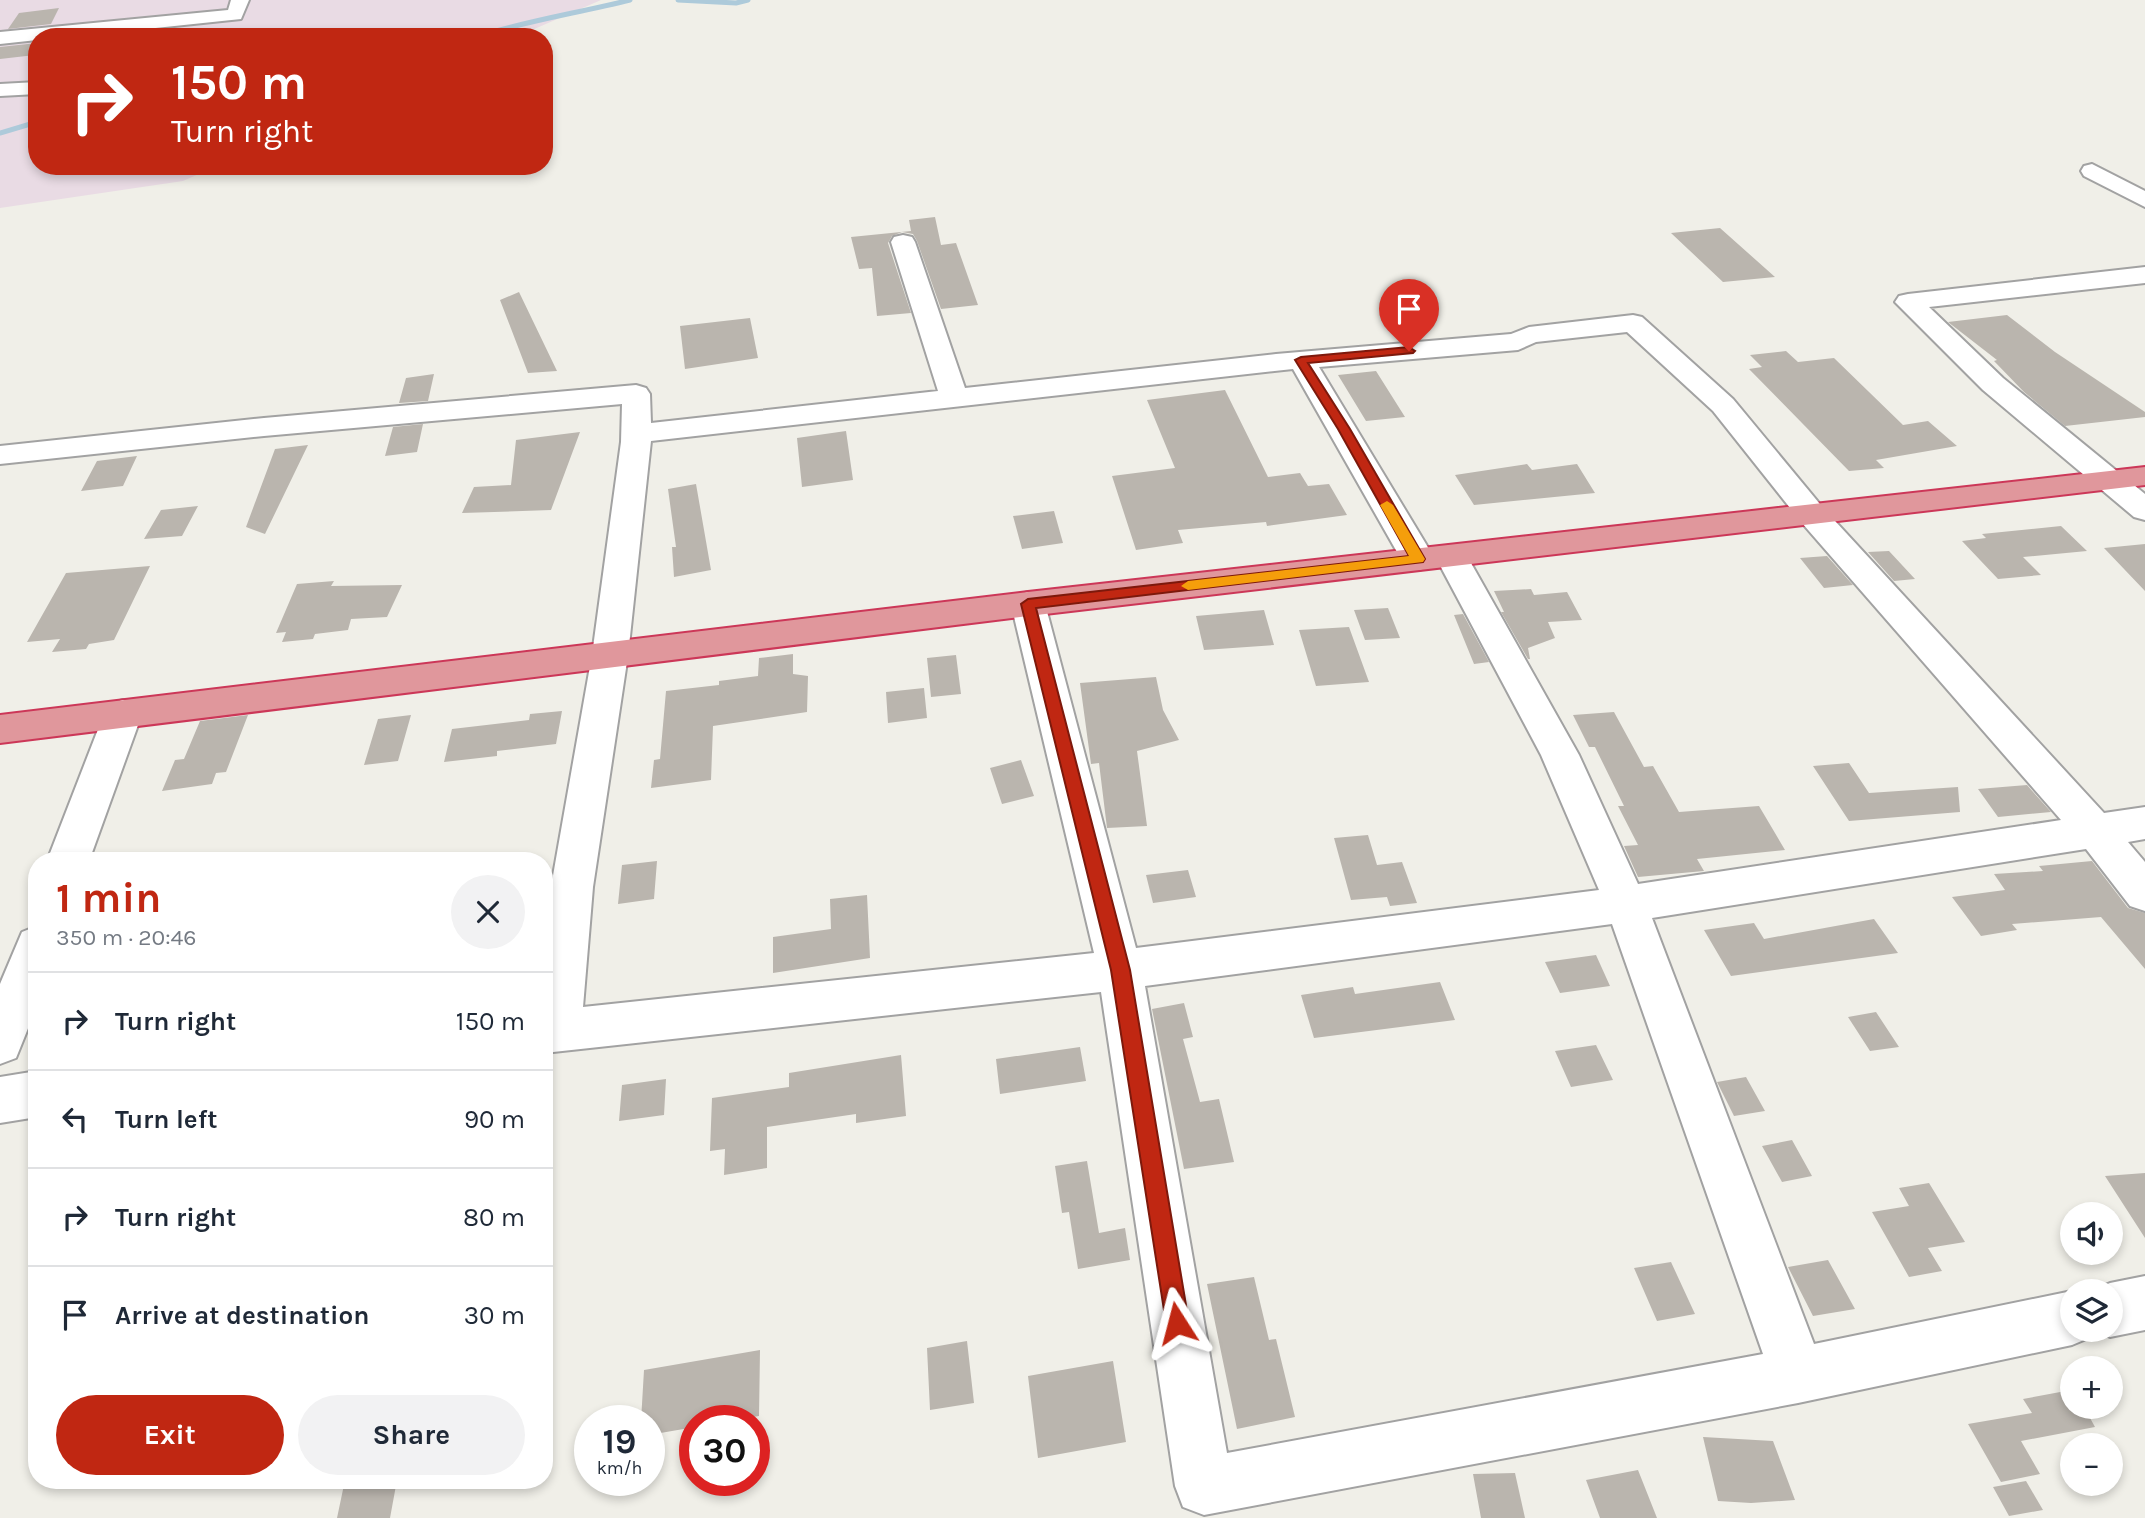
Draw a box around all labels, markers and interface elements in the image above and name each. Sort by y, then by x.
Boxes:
text: 150 m [171,54,307,111]
icon: right [56,56,147,147]
text: Turn right [171,113,313,150]
pin [1379,279,1439,351]
icon: arrive [1390,290,1428,328]
text: 1 min [56,873,161,923]
button: close [451,875,525,949]
text: 350 m · 20:46 [56,924,197,951]
icon: right [56,1002,94,1040]
text: Turn right [115,1006,236,1037]
text: 150 m [456,1006,525,1037]
icon: left [56,1100,94,1138]
text: Turn left [115,1104,217,1135]
text: 90 m [464,1104,525,1135]
icon: right [56,1198,94,1236]
text: Turn right [115,1202,236,1233]
text: 80 m [463,1202,525,1233]
map controls [2060,1202,2123,1496]
button: sound [2060,1202,2123,1265]
button: layers [2060,1279,2123,1342]
position arrow [1140,1286,1214,1360]
icon: arrive [56,1296,94,1334]
text: Arrive at destination [115,1300,369,1331]
text: 30 m [464,1300,525,1331]
button: + [2060,1356,2123,1419]
button: Exit [56,1395,284,1475]
button: Share [298,1395,525,1475]
speed limit sign: 30 [679,1405,770,1496]
text: 19 [603,1421,636,1462]
button: − [2060,1433,2123,1496]
text: km/h [597,1457,642,1479]

